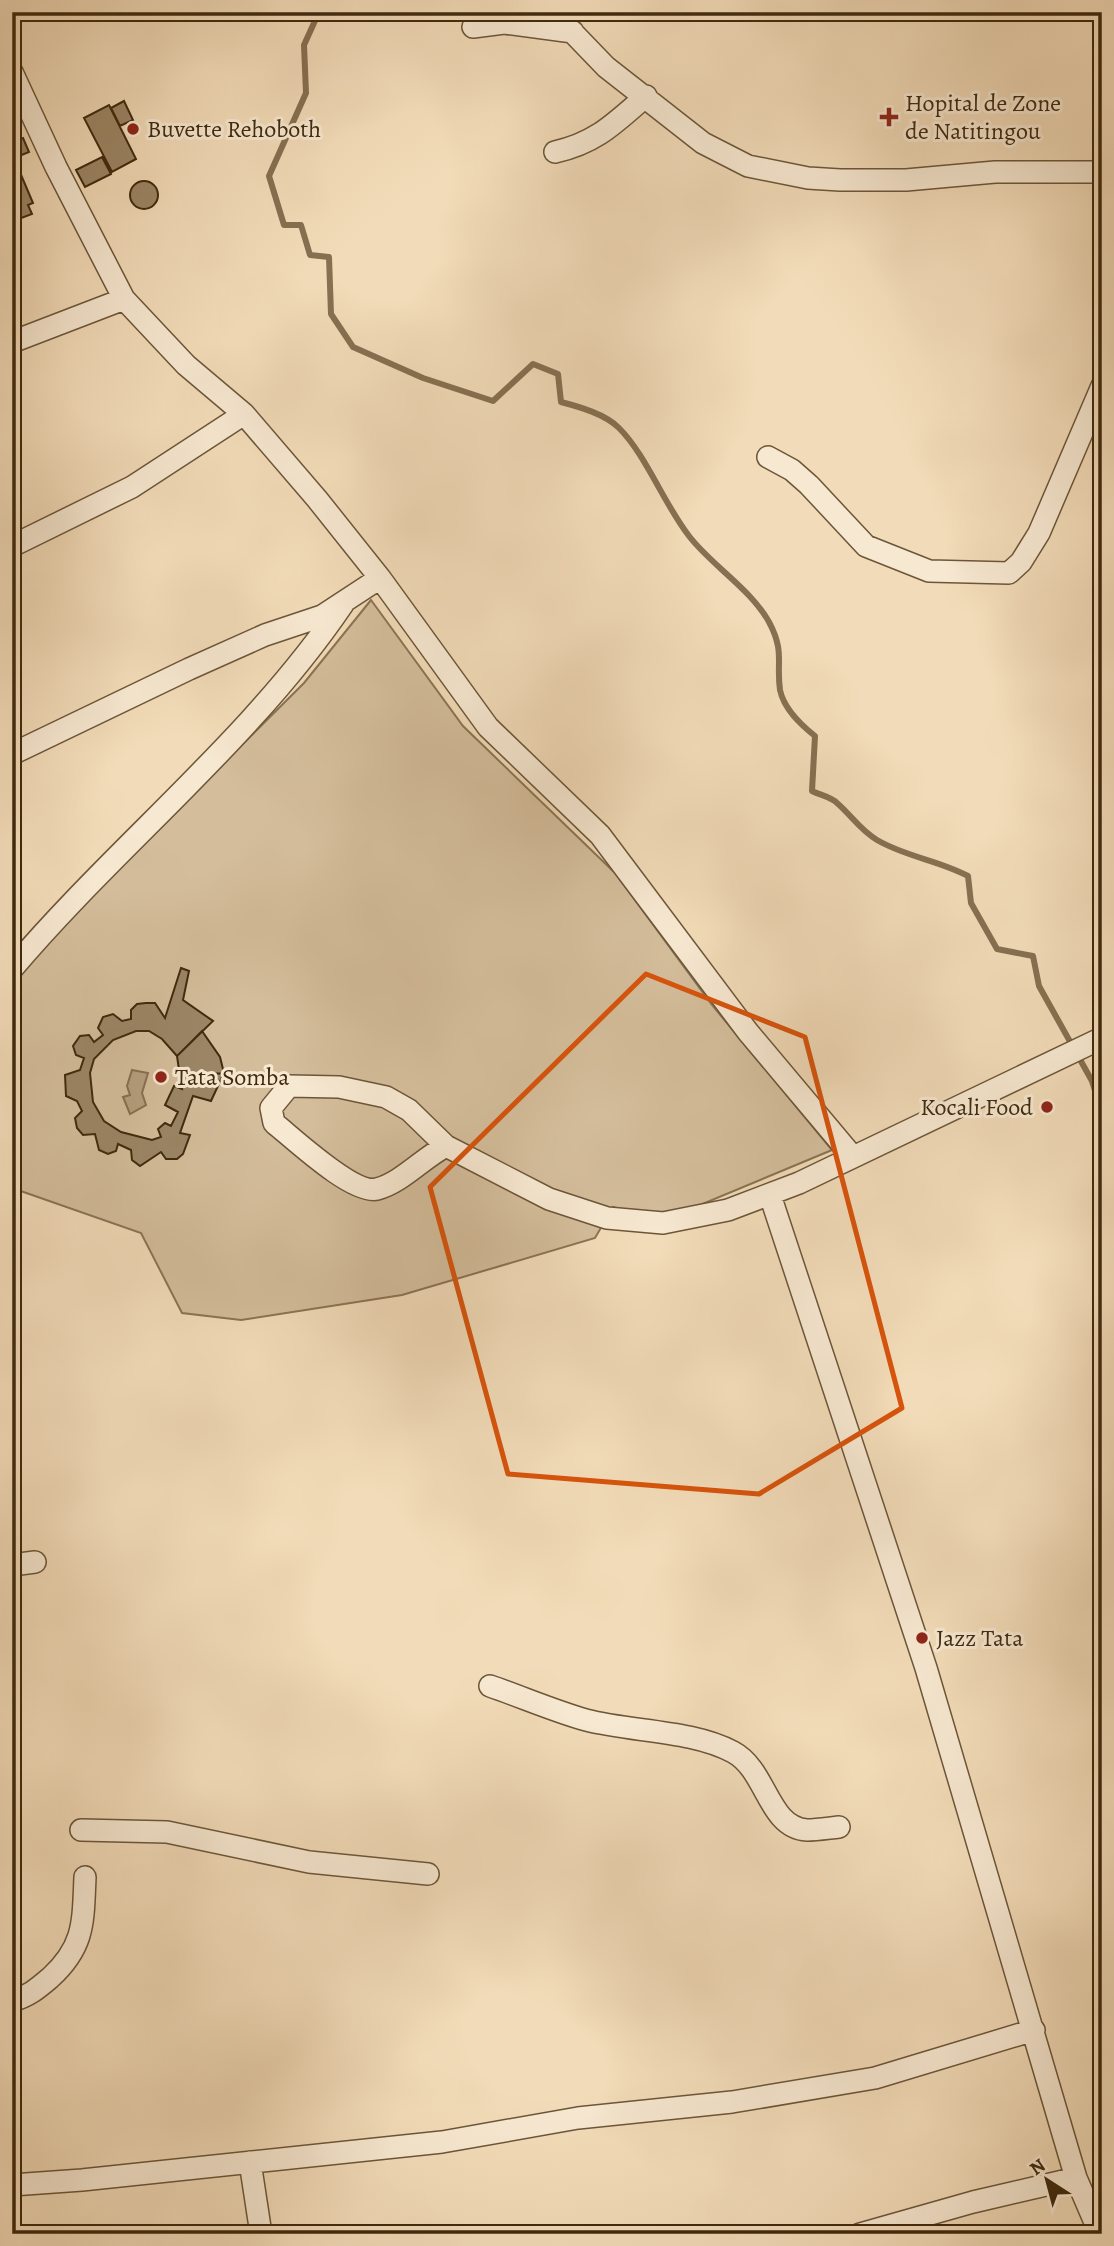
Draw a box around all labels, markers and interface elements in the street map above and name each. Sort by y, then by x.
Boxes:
place label: Hopital de Zone de Natitingou [905,87,1061,147]
marker: Hopital de Zone de Natitingou [879,107,899,127]
place label: Buvette Rehoboth [147,113,321,145]
marker: Buvette Rehoboth [125,121,141,137]
place label: Tata Somba [175,1061,290,1093]
marker: Tata Somba [153,1069,169,1085]
place label: Kocali Food [920,1091,1033,1123]
marker: Kocali Food [1039,1099,1055,1115]
place label: Jazz Tata [936,1622,1024,1654]
marker: Jazz Tata [914,1630,930,1646]
north arrow [1012,2144,1082,2214]
text: N [1024,2152,1051,2182]

